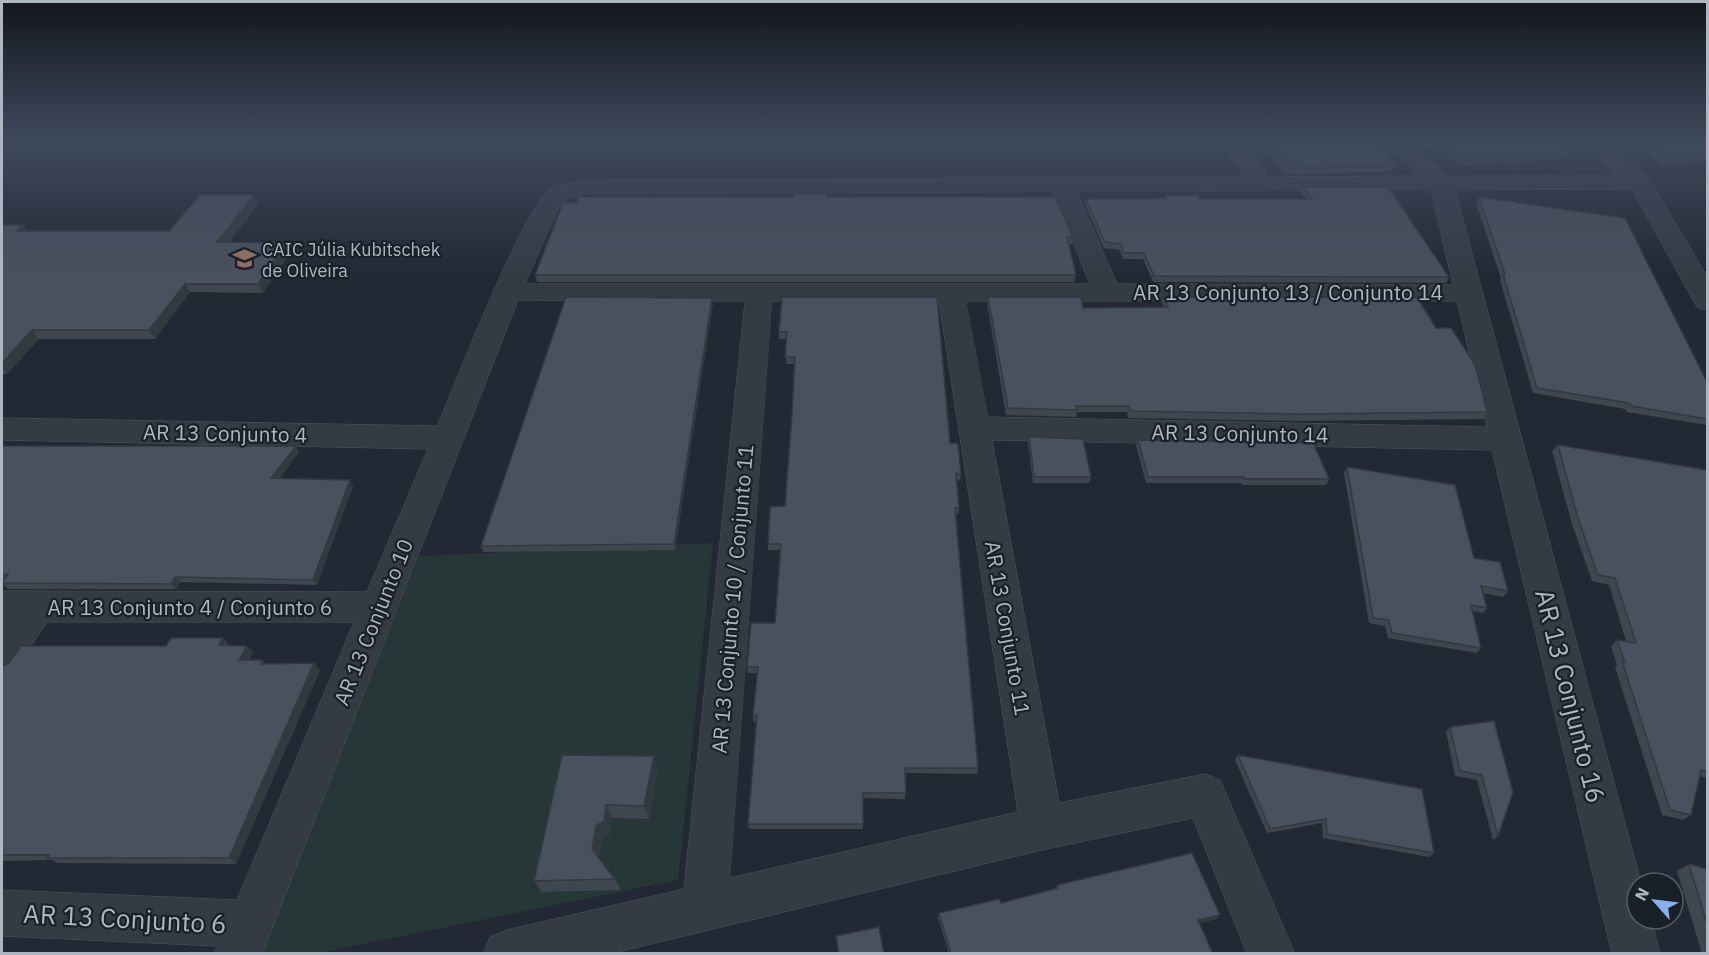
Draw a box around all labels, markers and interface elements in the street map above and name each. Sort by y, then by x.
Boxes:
place label: CAIC Júlia Kubitschek de Oliveira [262,238,441,282]
school or university icon: CAIC Júlia Kubitschek de Oliveira [231,246,257,272]
street label: AR 13 Conjunto 13 / Conjunto 14 [1133,278,1443,306]
street label: AR 13 Conjunto 14 [1151,417,1329,449]
street label: AR 13 Conjunto 4 [143,418,307,448]
street label: AR 13 Conjunto 10 / Conjunto 11 [705,443,759,755]
street label: AR 13 Conjunto 10 [327,535,419,709]
street label: AR 13 Conjunto 11 [979,538,1037,718]
street label: AR 13 Conjunto 16 [1528,586,1614,806]
street label: AR 13 Conjunto 4 / Conjunto 6 [48,593,332,621]
north arrow [1625,871,1685,931]
text: N [1630,884,1653,904]
street label: AR 13 Conjunto 6 [22,896,228,940]

